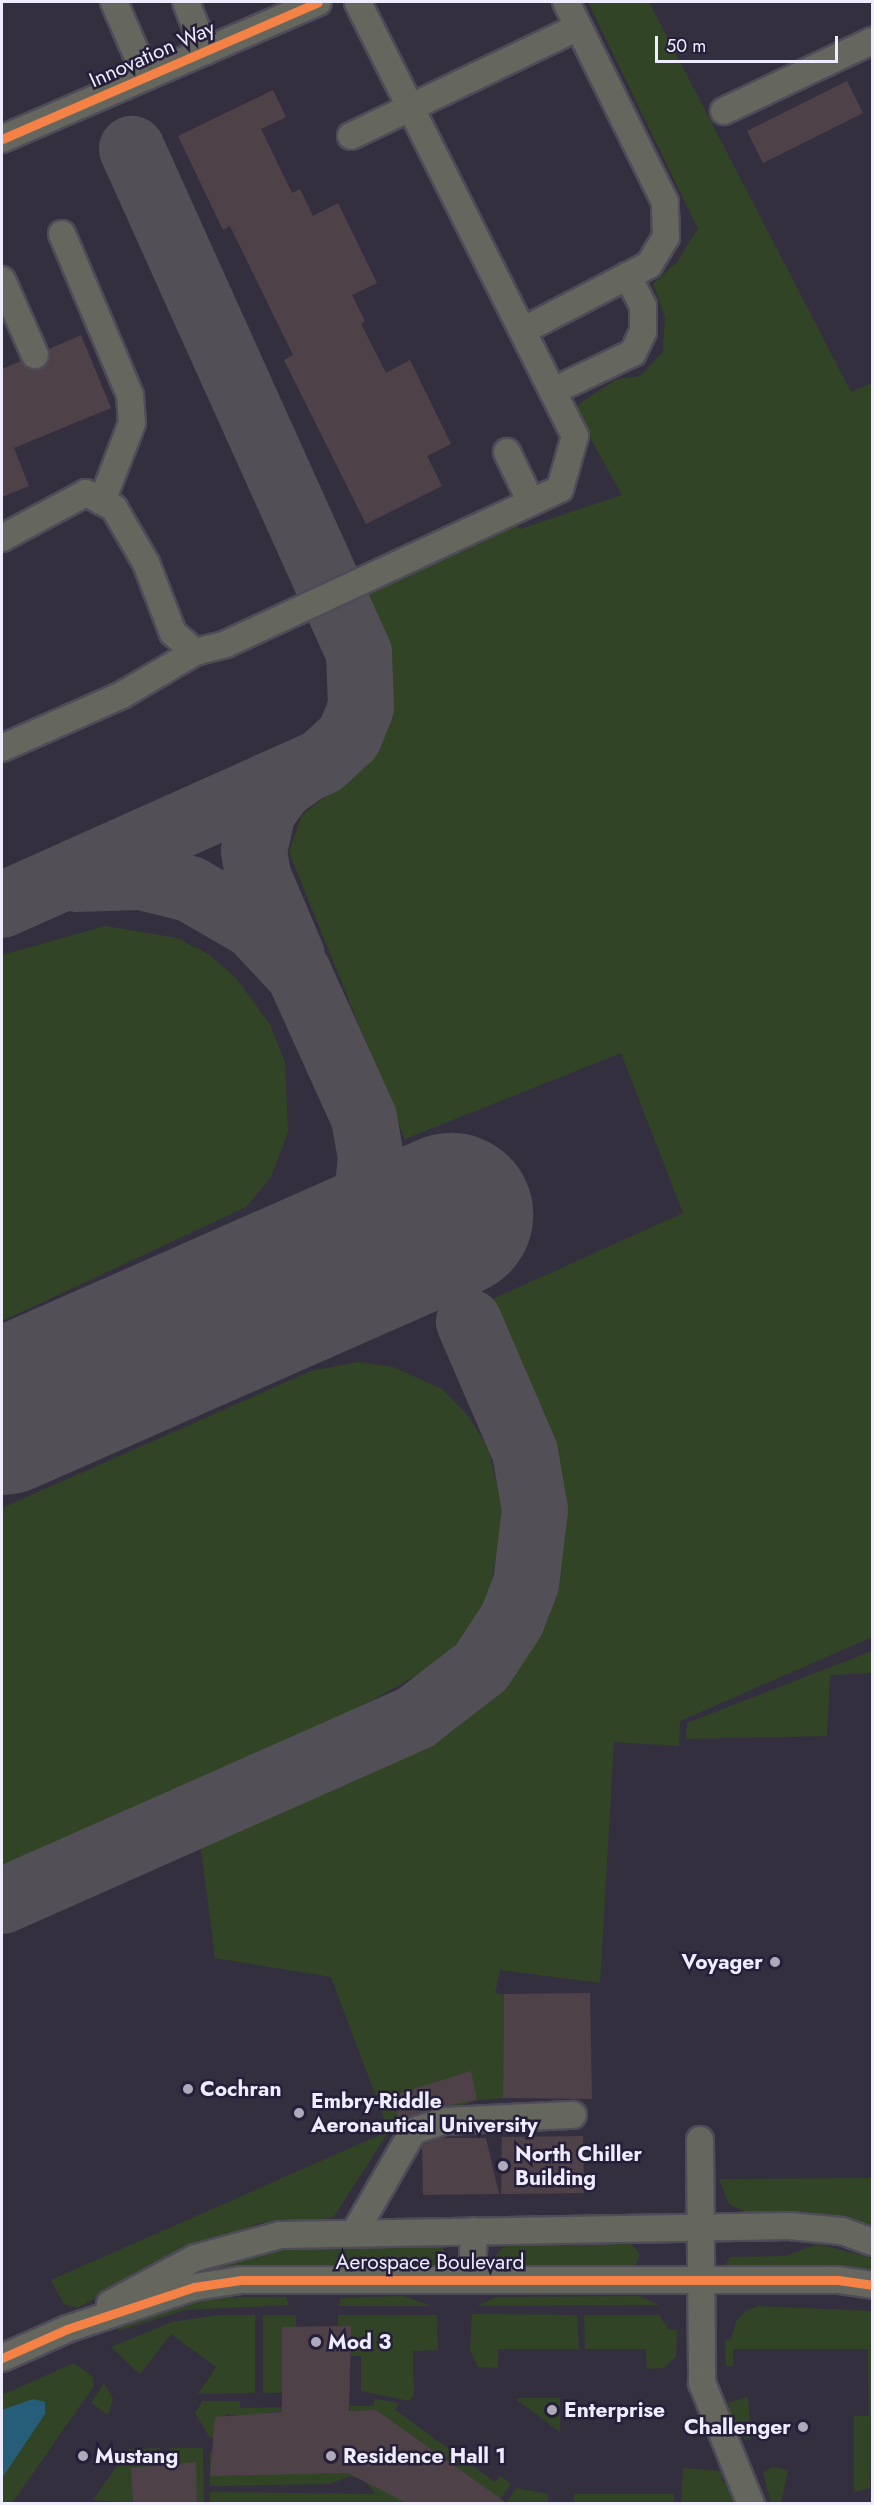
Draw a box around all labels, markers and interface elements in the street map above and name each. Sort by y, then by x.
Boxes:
street label: Innovation Way [85,15,219,93]
scale bar [658,24,841,62]
text: 50 m [666,33,706,59]
place label: Voyager [681,1949,763,1975]
marker: Voyager [768,1955,782,1969]
place label: Cochran [200,2076,281,2102]
marker: Cochran [181,2082,195,2096]
place label: Embry-Riddle Aeronautical University [311,2088,538,2138]
marker: Embry-Riddle Aeronautical University [292,2106,306,2120]
place label: North Chiller Building [515,2141,642,2191]
marker: North Chiller Building [496,2159,510,2173]
street label: Aerospace Boulevard [336,2249,524,2275]
place label: Mod 3 [328,2329,391,2355]
marker: Mod 3 [309,2335,323,2349]
place label: Enterprise [564,2397,665,2423]
marker: Enterprise [545,2403,559,2417]
place label: Challenger [684,2414,791,2440]
marker: Challenger [796,2420,810,2434]
place label: Mustang [95,2443,178,2469]
place label: Residence Hall 1 [343,2443,506,2469]
marker: Mustang [76,2449,90,2463]
marker: Residence Hall 1 [324,2449,338,2463]

